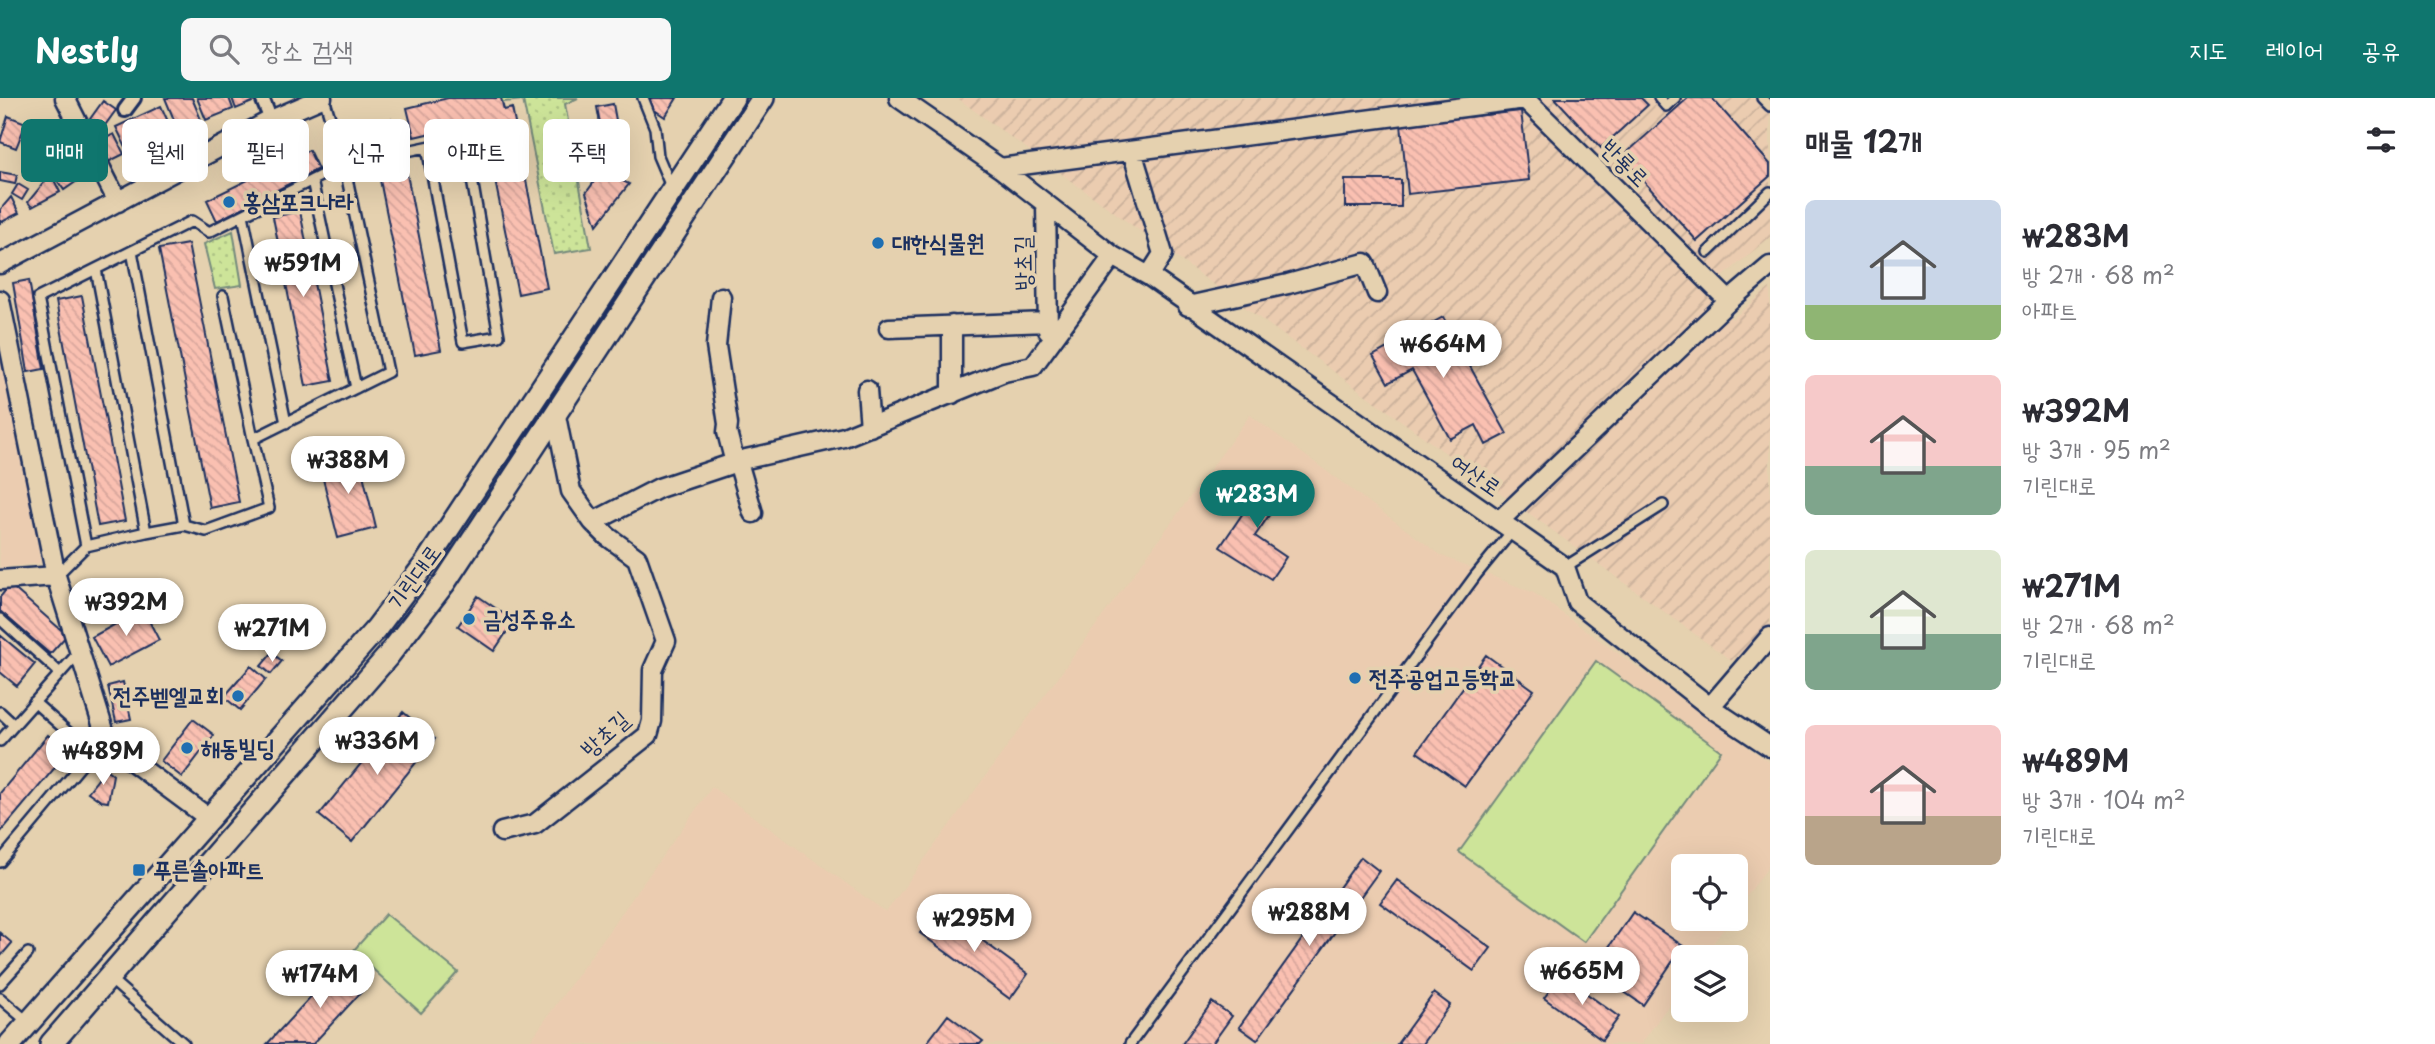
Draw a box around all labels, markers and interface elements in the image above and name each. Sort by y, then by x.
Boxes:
search box [181,18,671,81]
text: Nestly [35,24,139,74]
icon: search [205,30,243,68]
text: 장소 검색 [261,30,353,69]
text: 지도 [2189,31,2227,67]
text: 레이어 [2265,31,2323,67]
text: 공유 [2361,31,2400,67]
text: 매물 12개 [1805,118,1922,163]
chip: 매매 [21,119,108,182]
chip: 월세 [122,119,208,182]
chip: 필터 [222,119,309,182]
chip: 신규 [323,119,410,182]
chip: 아파트 [424,119,529,182]
chip: 주택 [543,119,630,182]
icon: filters [2362,121,2400,159]
street label: 반룡로 [1594,130,1658,194]
place label: 홍삼포크나라 [243,183,355,218]
marker: 홍삼포크나라 [221,194,237,210]
text: ₩283M [2022,212,2130,257]
place label: 대한식물원 [892,224,985,259]
icon: home [1861,228,1945,312]
marker: 대한식물원 [870,235,886,251]
street label: 방초길 [1004,235,1039,291]
pin: ₩591M [254,240,352,299]
text: ₩591M [264,244,342,279]
text: 방 2개 · 68 m² [2022,257,2175,292]
text: 아파트 [2022,292,2078,327]
pin: ₩664M [1394,320,1492,380]
text: ₩664M [1400,325,1486,360]
text: ₩392M [2022,387,2130,432]
icon: home [1861,403,1945,487]
text: 방 3개 · 95 m² [2022,432,2171,467]
pin: ₩388M [299,436,397,496]
text: ₩388M [307,441,389,476]
street label: 여산로 [1444,444,1510,504]
text: 기린대로 [2022,467,2096,502]
pin: ₩283M [1208,470,1306,530]
text: ₩283M [1216,475,1298,510]
street label: 기린대로 [377,536,449,616]
text: ₩271M [2022,562,2121,607]
pin: ₩392M [77,578,175,638]
icon: home [1861,578,1945,662]
text: ₩392M [85,583,167,618]
place label: 금성주유소 [483,600,576,635]
pin: ₩271M [223,604,321,664]
text: 방 2개 · 68 m² [2022,607,2175,642]
text: ₩271M [234,609,310,644]
marker: 금성주유소 [461,611,477,627]
text: 기린대로 [2022,642,2096,677]
place label: 전주공업고등학교 [1369,659,1517,694]
marker: 전주공업고등학교 [1347,670,1363,686]
place label: 전주벧엘교회 [113,677,224,712]
marker: 전주벧엘교회 [230,688,246,704]
street label: 방초길 [572,701,636,764]
pin: ₩336M [328,718,426,777]
text: ₩336M [335,722,419,757]
pin: ₩489M [54,728,152,787]
place label: 해동빌딩 [201,729,275,764]
text: ₩489M [62,732,144,767]
text: ₩489M [2022,737,2129,782]
marker: 해동빌딩 [179,740,195,756]
icon: home [1861,753,1945,837]
text: 방 3개 · 104 m² [2022,782,2186,817]
text: 기린대로 [2022,817,2096,852]
place label: 푸른솔아파트 [153,851,264,886]
map controls [1671,854,1748,1022]
button: locate [1671,854,1748,931]
marker: 푸른솔아파트 [131,862,147,878]
pin: ₩288M [1260,888,1358,948]
text: ₩288M [1268,893,1350,928]
pin: ₩295M [925,894,1023,954]
text: ₩295M [933,899,1015,934]
button: layers [1671,945,1748,1022]
pin: ₩665M [1533,948,1631,1007]
pin: ₩174M [271,950,369,1010]
text: ₩665M [1540,952,1624,987]
text: ₩174M [282,955,358,990]

